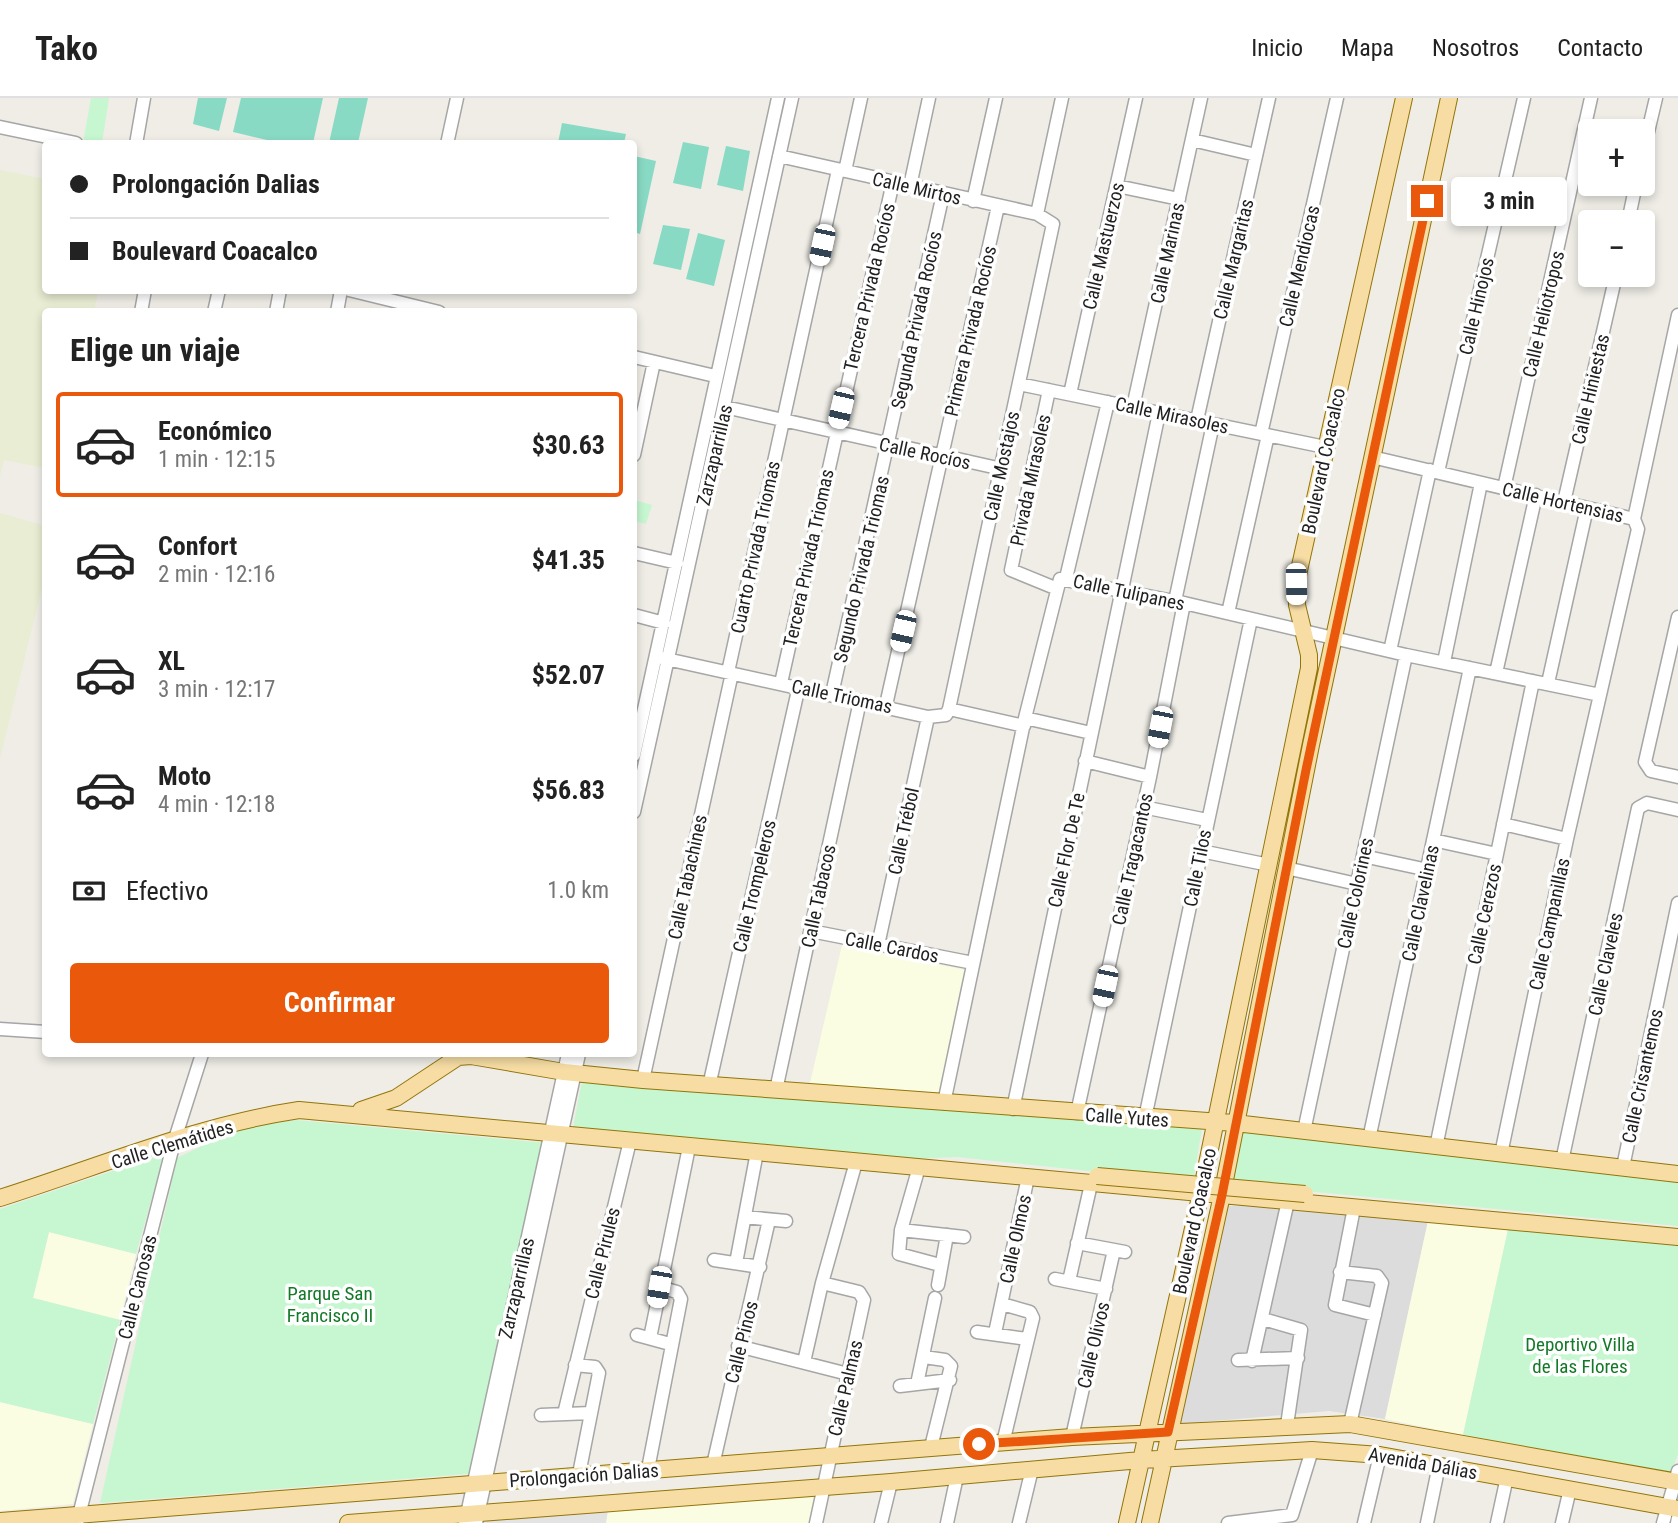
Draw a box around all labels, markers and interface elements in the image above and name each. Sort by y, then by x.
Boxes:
text: Tako [35,29,98,68]
text: Inicio [1251,34,1303,62]
text: Mapa [1341,34,1394,62]
text: Nosotros [1432,34,1519,62]
text: Contacto [1557,34,1643,62]
map controls [1578,119,1655,287]
button: + [1578,119,1655,196]
street label: Calle Mirtos [870,167,964,210]
text: Prolongación Dalias [112,169,320,199]
callout: 3 min [1452,176,1567,226]
street label: Calle Mastuerzos [1078,180,1129,312]
route end [1411,185,1443,217]
text: 3 min [1483,188,1535,215]
street label: Calle Margaritas [1208,197,1259,322]
street label: Tercera Privada Rocíos [839,201,900,373]
street label: Calle Marinas [1146,201,1189,306]
street label: Calle Mendiocas [1274,203,1325,329]
button: − [1578,210,1655,287]
car [808,222,837,268]
street label: Segunda Privada Rocíos [886,229,947,411]
text: Boulevard Coacalco [112,236,318,266]
street label: Primera Privada Rocíos [940,244,1001,419]
street label: Calle Heliotropos [1518,249,1569,380]
street label: Calle Hinojos [1454,255,1499,357]
text: Elige un viaje [70,331,240,369]
street label: Calle Hiniestas [1567,332,1614,447]
car [827,385,856,431]
street label: Boulevard Coacalco [1297,386,1350,536]
street label: Calle Mirasoles [1113,392,1231,439]
street label: Zarzaparrillas [692,402,737,508]
street label: Calle Mostajos [979,409,1024,523]
street label: Privada Mirasoles [1005,412,1056,548]
icon: car [74,413,137,476]
text: Económico [158,416,272,446]
text: $30.63 [532,430,605,460]
street label: Calle Rocíos [877,433,973,474]
text: 1 min · 12:15 [158,446,275,473]
street label: Cuarto Privada Triomas [726,459,785,636]
street label: Tercera Privada Triomas [778,467,839,649]
street label: Segundo Privada Triomas [829,473,894,665]
street label: Calle Hortensias [1500,477,1626,528]
icon: car [74,528,137,591]
text: Confort [158,531,237,561]
text: $41.35 [532,545,605,575]
text: 2 min · 12:16 [158,561,275,588]
car [1286,563,1307,605]
street label: Calle Tulipanes [1071,569,1187,616]
car [889,608,918,654]
icon: car [74,643,137,706]
text: XL [158,646,185,676]
text: $52.07 [532,660,605,690]
street label: Calle Triomas [789,675,894,718]
text: 3 min · 12:17 [158,676,275,703]
car [1146,704,1175,750]
icon: car [74,758,137,821]
text: Moto [158,761,211,791]
text: $56.83 [532,775,605,805]
street label: Calle Trébol [883,785,924,877]
text: 4 min · 12:18 [158,791,275,818]
street label: Calle Flor De Te [1043,791,1090,910]
street label: Calle Tragacantos [1107,791,1158,927]
street label: Calle Tabachines [663,813,712,942]
street label: Calle Trompeleros [728,818,781,955]
street label: Calle Tilos [1179,827,1216,909]
street label: Calle Colorines [1332,835,1378,951]
street label: Calle Tabacos [796,842,841,950]
street label: Calle Clavelinas [1397,843,1444,963]
street label: Calle Campanillas [1524,856,1575,992]
street label: Calle Cerezos [1463,862,1506,967]
icon: cash [70,872,108,910]
text: Efectivo [126,876,208,906]
text: 1.0 km [547,877,609,904]
street label: Calle Claveles [1583,910,1628,1018]
street label: Calle Cardos [843,927,941,968]
button: Confirmar [70,963,609,1043]
car [1091,963,1120,1009]
street label: Calle Crisantemos [1617,1007,1668,1145]
street label: Calle Yutes [1084,1103,1170,1132]
street label: Calle Clemátides [108,1115,236,1174]
street label: Boulevard Coacalco [1168,1146,1221,1296]
street label: Calle Olmos [995,1193,1036,1286]
street label: Calle Pirules [580,1205,625,1301]
street label: Calle Canosas [113,1232,162,1342]
street label: Zarzaparrillas [494,1235,539,1341]
car [646,1264,673,1310]
park label: Parque San Francisco II [287,1282,373,1327]
street label: Calle Pinos [720,1299,763,1386]
street label: Calle Olivos [1072,1300,1115,1391]
park label: Deportivo Villa de las Flores [1525,1333,1635,1378]
street label: Calle Palmas [823,1338,868,1438]
route start [963,1428,995,1460]
street label: Avenida Dálias [1367,1443,1479,1484]
street label: Prolongación Dalias [508,1459,660,1492]

